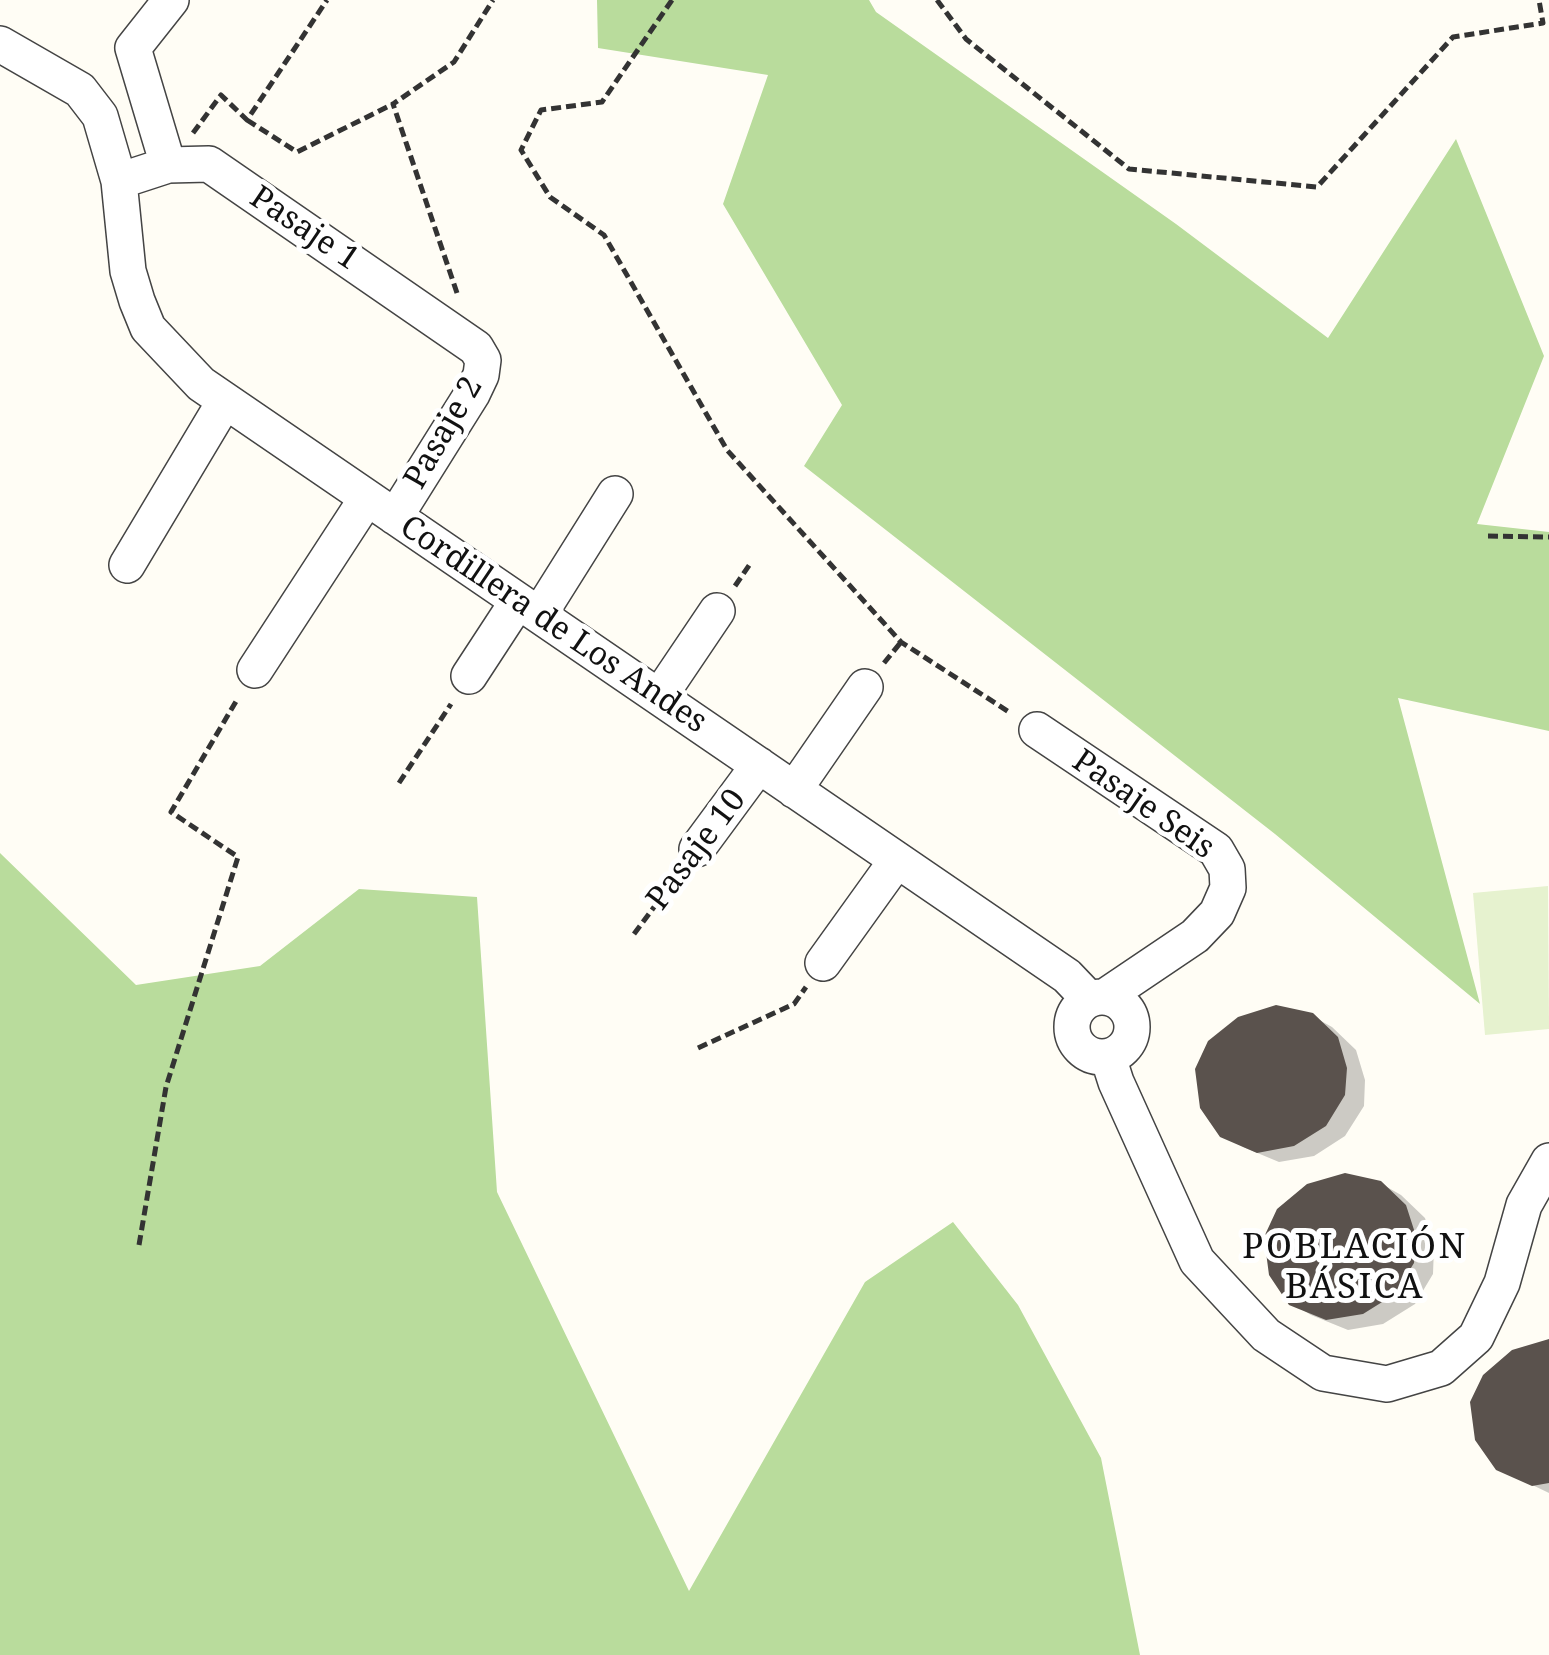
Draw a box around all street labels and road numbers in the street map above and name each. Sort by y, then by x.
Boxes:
street label: Pasaje 1 [242,179,366,279]
street label: Pasaje 2 [397,370,491,496]
street label: Cordillera de Los Andes [392,508,714,742]
street label: Pasaje Seis [1065,742,1221,868]
street label: Pasaje 10 [639,782,755,918]

